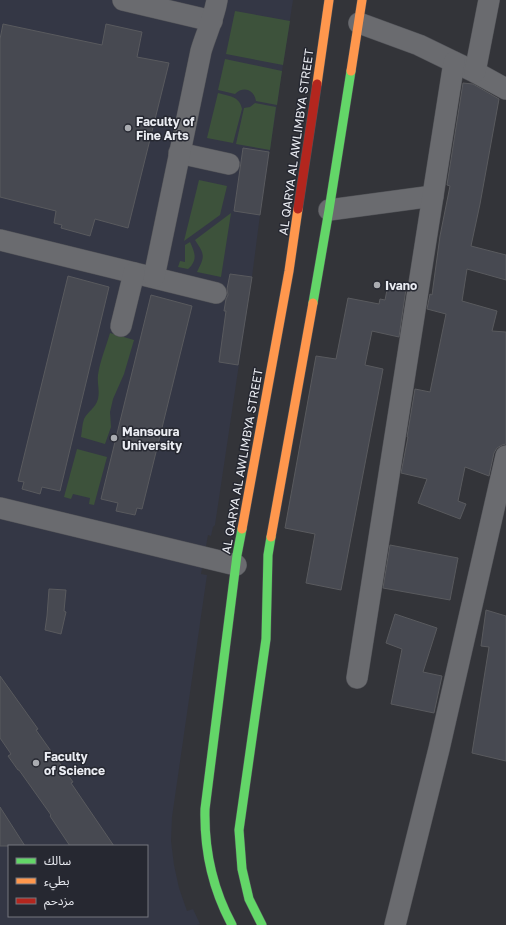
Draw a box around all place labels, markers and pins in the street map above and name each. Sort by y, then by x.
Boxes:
place label: Faculty of Fine Arts [136,114,195,143]
marker: Faculty of Fine Arts [123,123,133,133]
place label: Ivano [385,278,417,293]
marker: Ivano [372,280,382,290]
place label: Mansoura University [122,424,183,453]
marker: Mansoura University [109,433,119,443]
place label: Faculty of Science [44,749,105,778]
marker: Faculty of Science [31,758,41,768]

